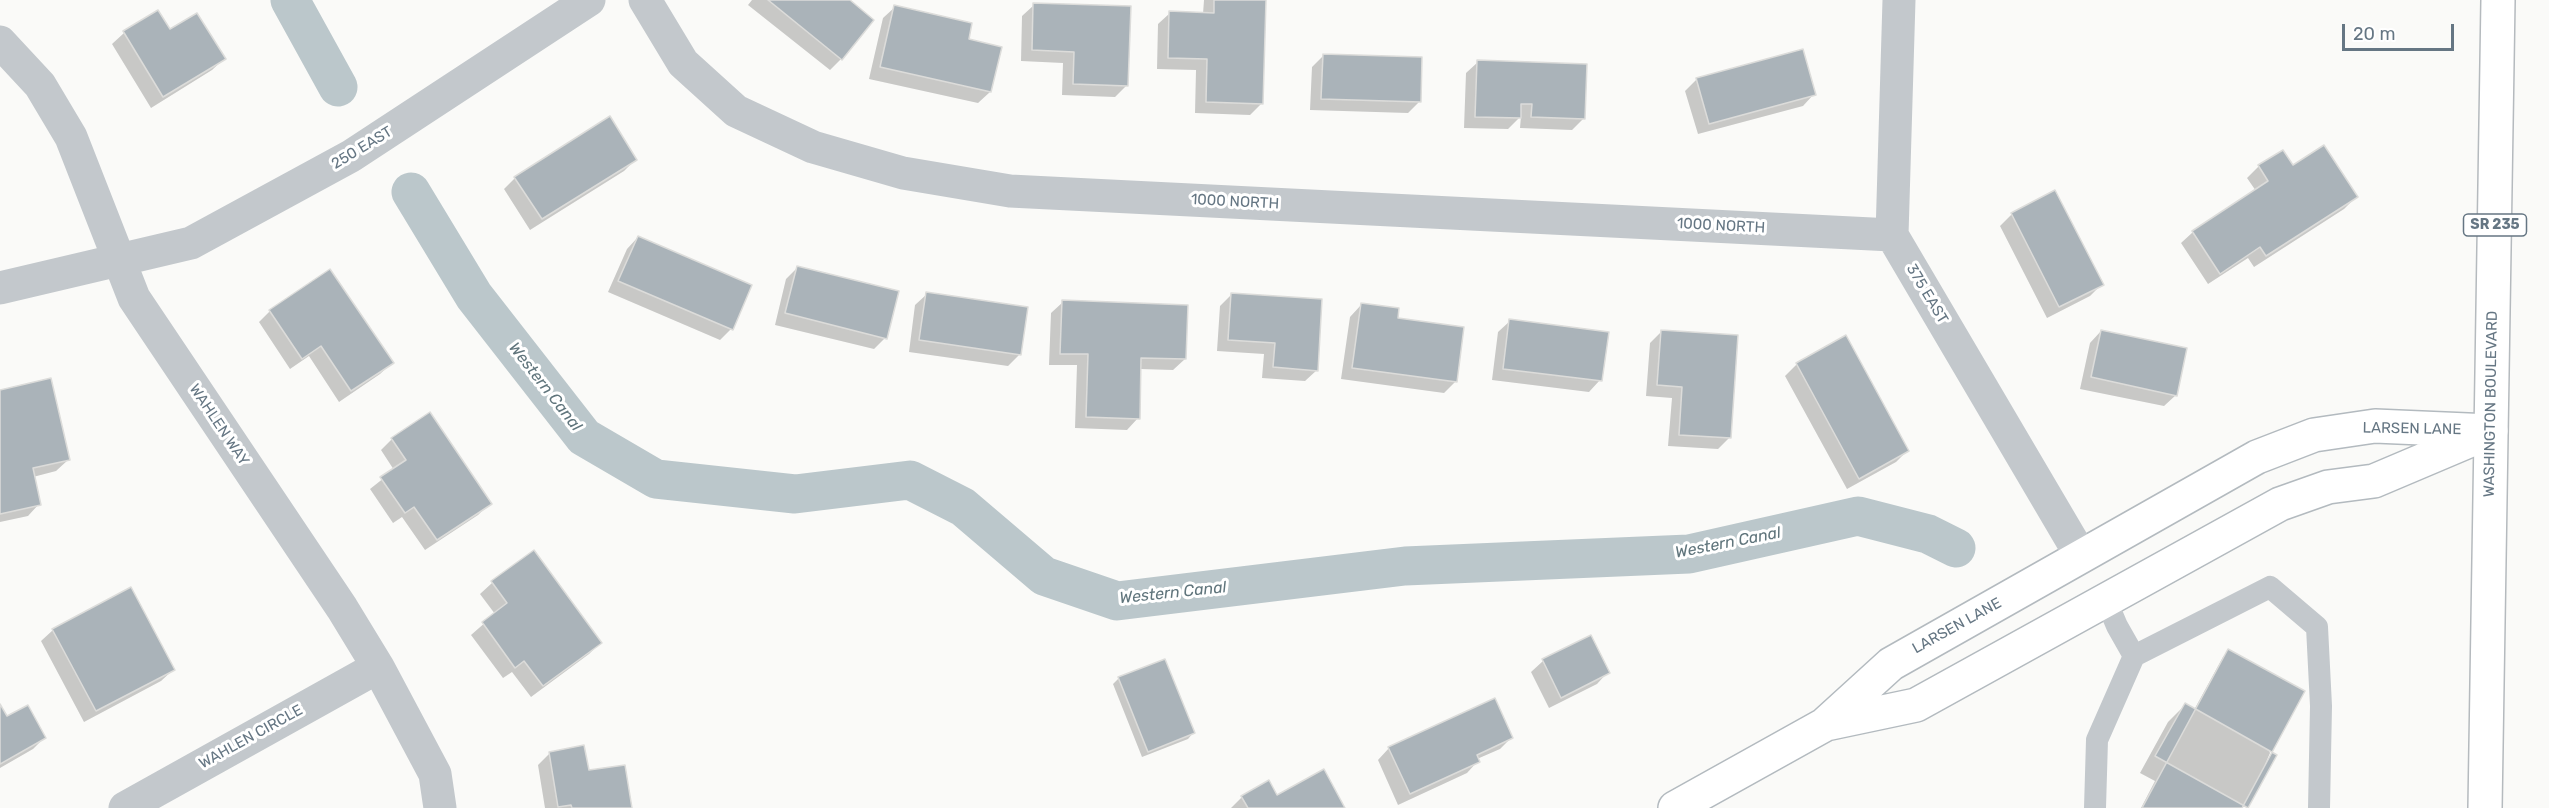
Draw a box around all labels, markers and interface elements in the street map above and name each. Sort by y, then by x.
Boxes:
scale bar [2345,12,2458,50]
text: 20 m [2353,23,2395,45]
street label: 250 EAST [328,123,396,173]
street label: 1000 NORTH [1190,191,1280,213]
road number: SR 235 [2464,214,2526,236]
street label: 1000 NORTH [1676,215,1766,237]
street label: 375 EAST [1902,261,1952,327]
street label: WASHINGTON BOULEVARD [2480,311,2502,497]
water label: Western Canal [504,339,586,435]
street label: WAHLEN WAY [185,381,253,469]
street label: LARSEN LANE [2362,419,2462,439]
water label: Western Canal [1673,523,1783,563]
water label: Western Canal [1119,578,1227,608]
street label: LARSEN LANE [1909,594,2005,658]
street label: WAHLEN CIRCLE [196,701,306,773]

